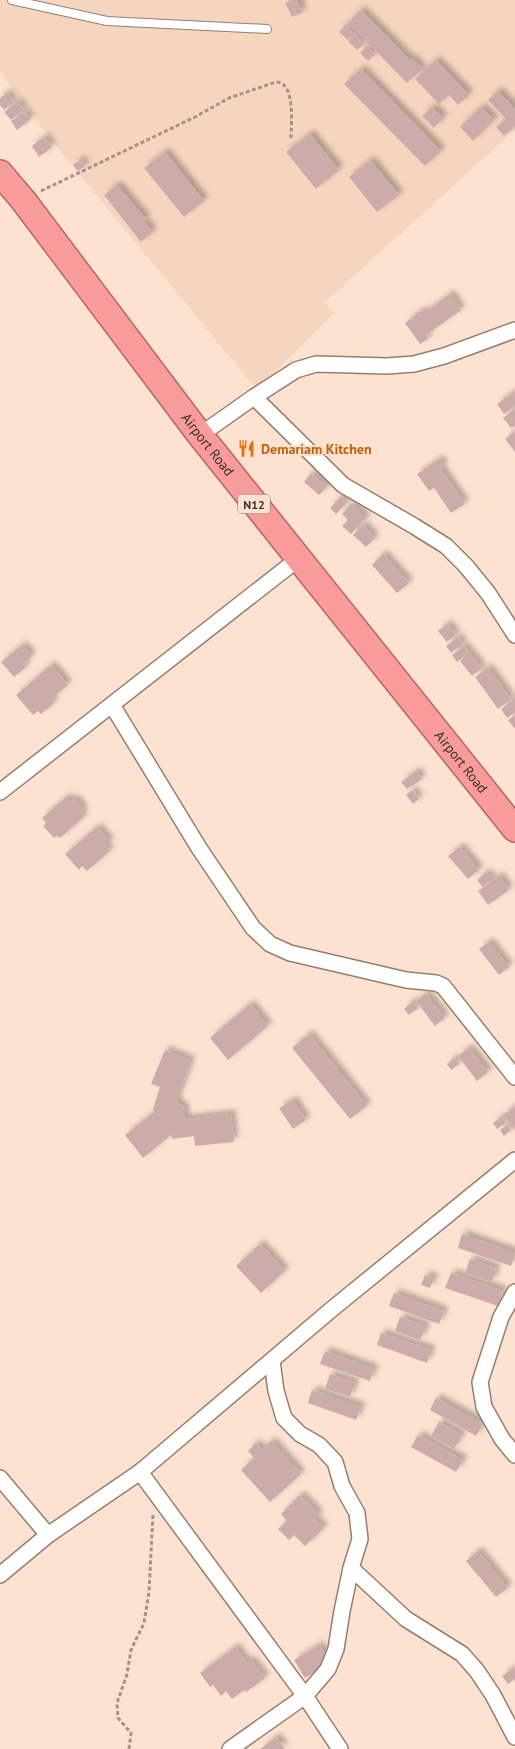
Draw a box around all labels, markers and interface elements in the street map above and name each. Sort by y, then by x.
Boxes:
street label: Airport Road [178,409,238,480]
restaurant icon: Demariam Kitchen [237,439,257,459]
place label: Demariam Kitchen [261,440,372,458]
road number: N12 [238,494,270,514]
street label: Airport Road [431,727,492,797]

